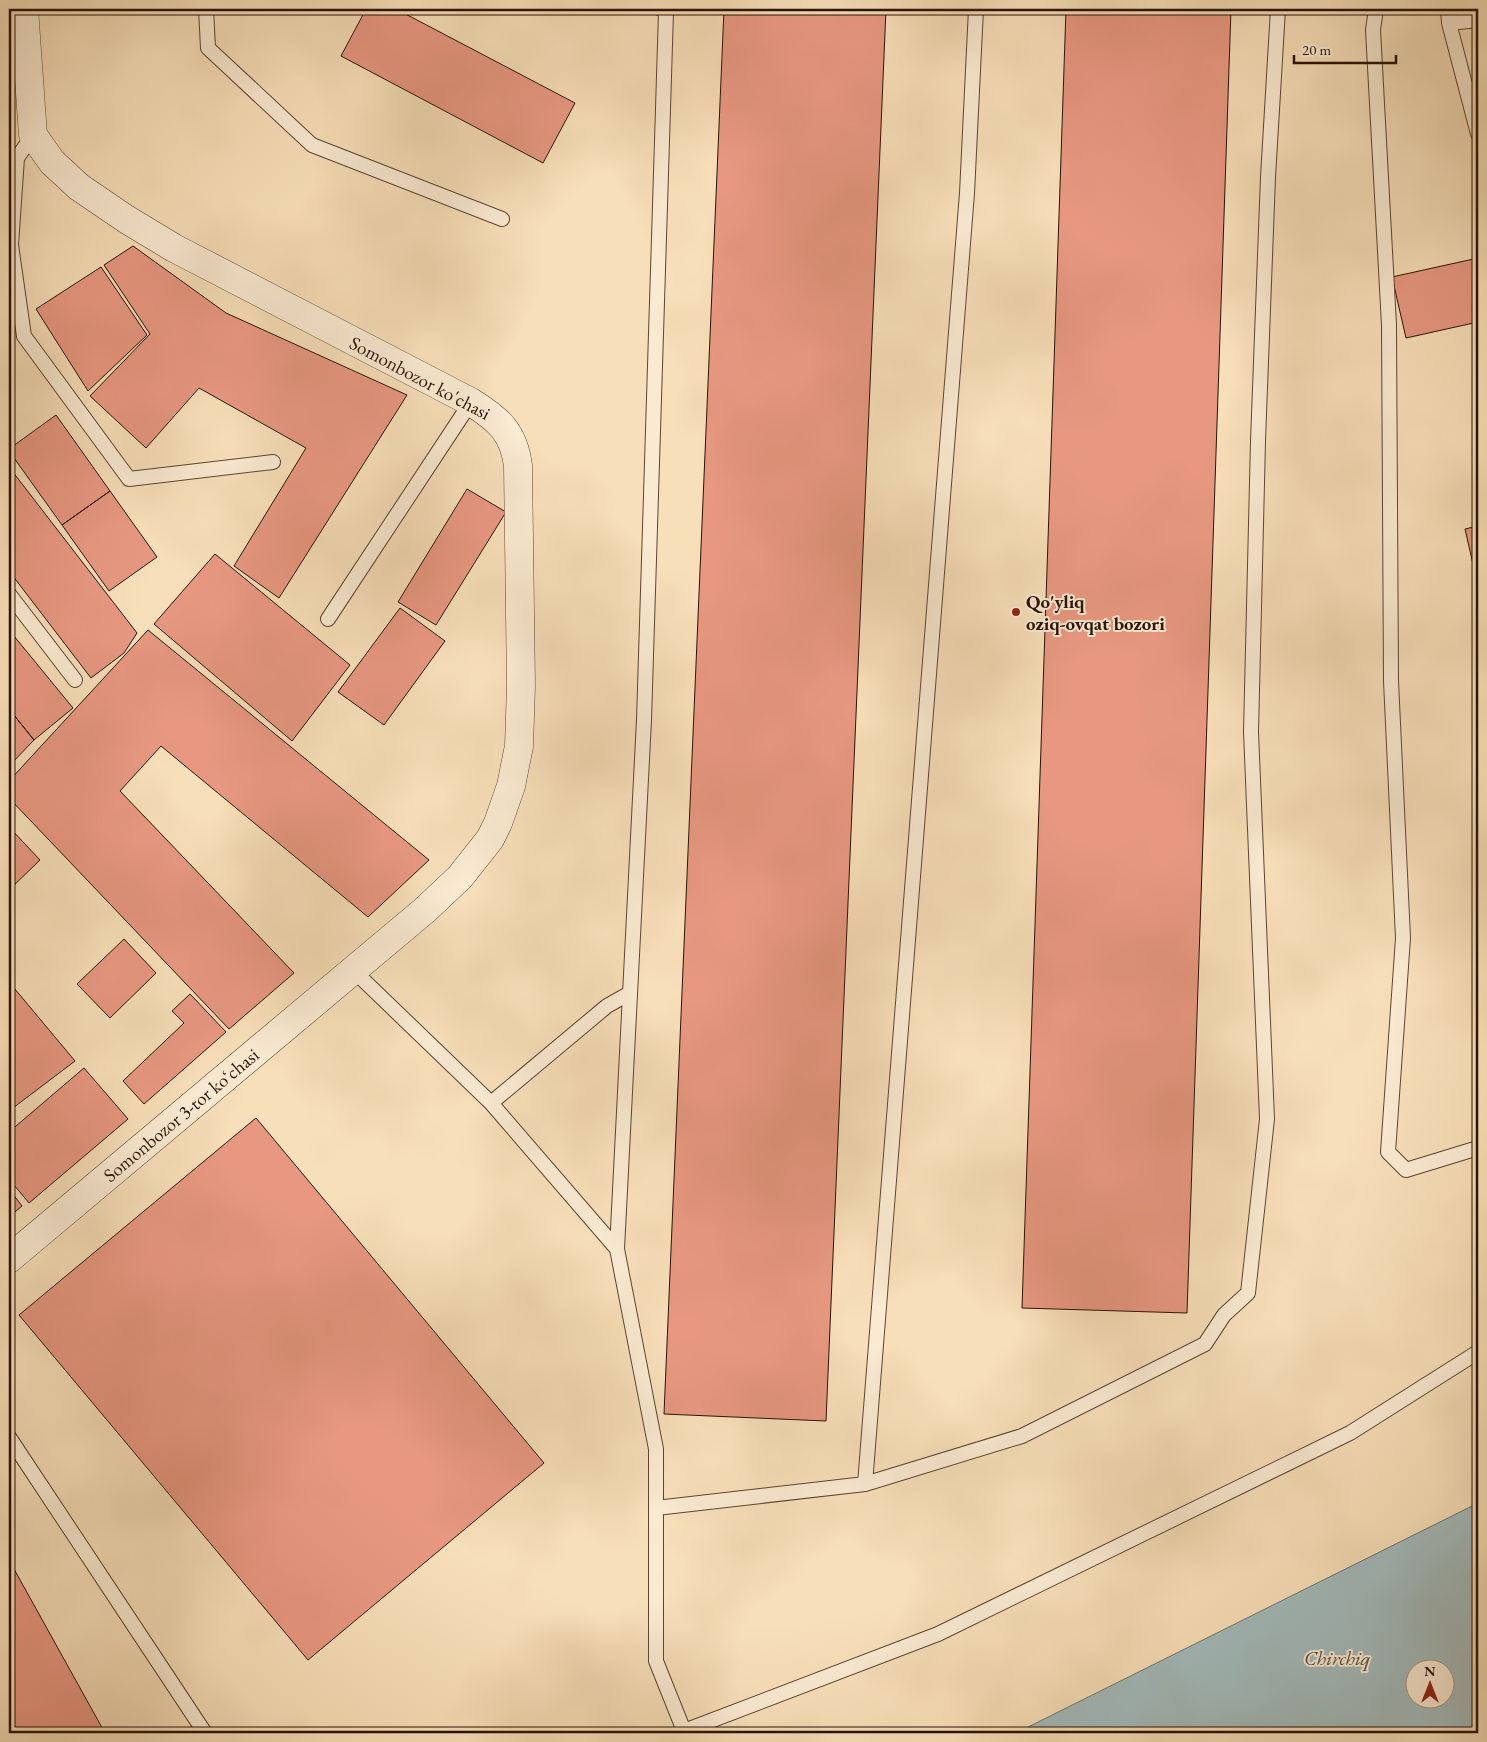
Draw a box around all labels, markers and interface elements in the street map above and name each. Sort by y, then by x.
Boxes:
scale bar [1294,32,1397,64]
text: 20 m [1302,40,1331,59]
street label: Somonbozor ko'chasi [345,330,495,426]
place label: Qo'yliq oziq-ovqat bozori [1026,589,1165,636]
marker: Qo'yliq oziq-ovqat bozori [1010,606,1022,618]
street label: Somonbozor 3-tor koʻchasi [98,1042,264,1188]
water label: Chirchiq [1304,1645,1371,1672]
north arrow [1404,1660,1454,1710]
text: N [1424,1662,1436,1680]

